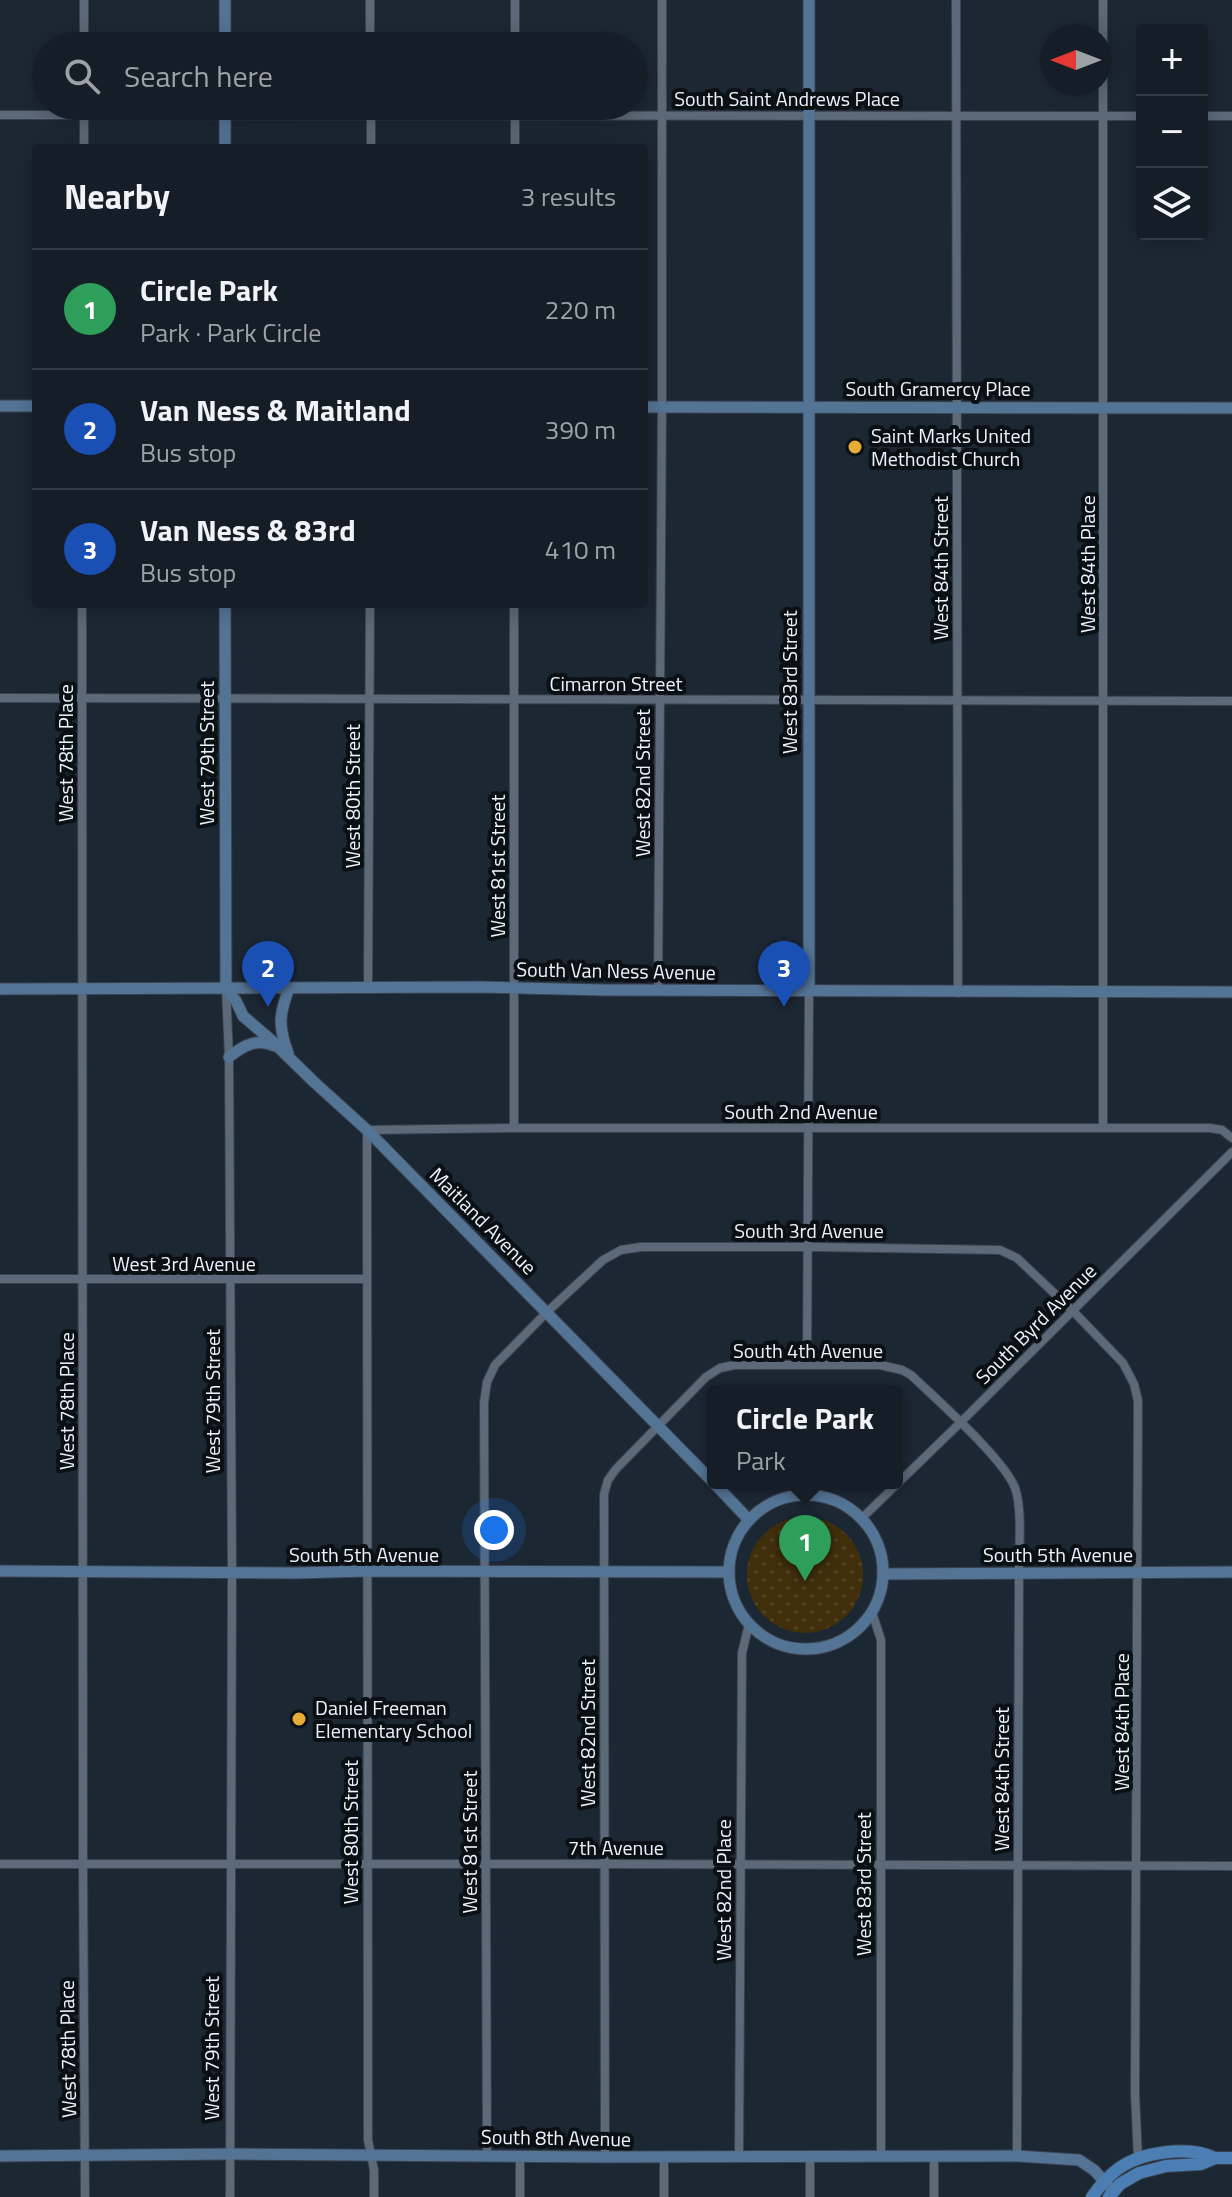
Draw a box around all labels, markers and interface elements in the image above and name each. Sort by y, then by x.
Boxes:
north arrow [1040,24,1112,96]
map controls [1136,24,1208,240]
button: + [1136,24,1208,96]
search box [32,32,648,120]
text: Search here [124,53,273,99]
icon: search [60,54,104,98]
street label: South Saint Andrews Place [674,83,900,114]
button: − [1136,96,1208,168]
button: layers [1136,168,1208,240]
text: Nearby [64,170,170,222]
text: 3 results [521,177,616,216]
text: Circle Park [140,267,278,313]
text: 1 [83,290,97,329]
text: 220 m [545,290,616,329]
text: Park · Park Circle [140,313,321,352]
street label: South Gramercy Place [846,373,1030,404]
text: Van Ness & Maitland [140,387,411,433]
text: 2 [83,410,97,449]
text: 390 m [545,410,616,449]
place label: Saint Marks United Methodist Church [871,420,1031,474]
text: Bus stop [140,433,236,472]
marker: Saint Marks United Methodist Church [846,438,864,456]
street label: West 84th Place [1072,495,1103,633]
street label: West 84th Street [925,496,956,640]
text: Van Ness & 83rd [140,507,356,553]
text: 3 [83,530,97,569]
text: 410 m [545,530,616,569]
text: Bus stop [140,553,236,592]
street label: West 83rd Street [774,610,805,754]
street label: Cimarron Street [550,668,682,699]
street label: West 79th Street [191,681,222,825]
street label: West 78th Place [50,684,81,822]
street label: West 82nd Street [627,709,658,857]
street label: West 80th Street [337,724,368,868]
street label: West 81st Street [482,795,513,937]
pin: 2 [242,941,294,1007]
pin: 3 [758,941,810,1007]
street label: South Van Ness Avenue [516,953,716,988]
street label: South 2nd Avenue [724,1096,878,1127]
street label: Maitland Avenue [422,1160,544,1282]
street label: South 3rd Avenue [734,1215,884,1246]
street label: West 3rd Avenue [112,1248,256,1279]
street label: South Byrd Avenue [968,1256,1103,1391]
street label: West 79th Street [197,1329,228,1473]
street label: West 78th Place [51,1332,82,1470]
street label: South 4th Avenue [733,1335,883,1366]
popup [707,1385,903,1489]
text: Circle Park [736,1395,874,1441]
text: Park [736,1441,786,1480]
your location [474,1510,514,1550]
pin: 1 [779,1515,831,1581]
street label: South 5th Avenue [289,1539,439,1570]
street label: South 5th Avenue [983,1539,1133,1570]
street label: West 84th Place [1106,1653,1137,1791]
street label: West 82nd Street [572,1659,603,1807]
place label: Daniel Freeman Elementary School [315,1692,472,1746]
street label: West 84th Street [986,1707,1017,1851]
marker: Daniel Freeman Elementary School [290,1710,308,1728]
street label: West 80th Street [335,1760,366,1904]
street label: West 81st Street [454,1771,485,1913]
street label: West 83rd Street [848,1812,879,1956]
street label: West 82nd Place [708,1819,739,1961]
street label: 7th Avenue [568,1832,664,1863]
street label: West 79th Street [196,1976,227,2120]
street label: West 78th Place [51,1980,84,2118]
street label: South 8th Avenue [481,2121,631,2154]

